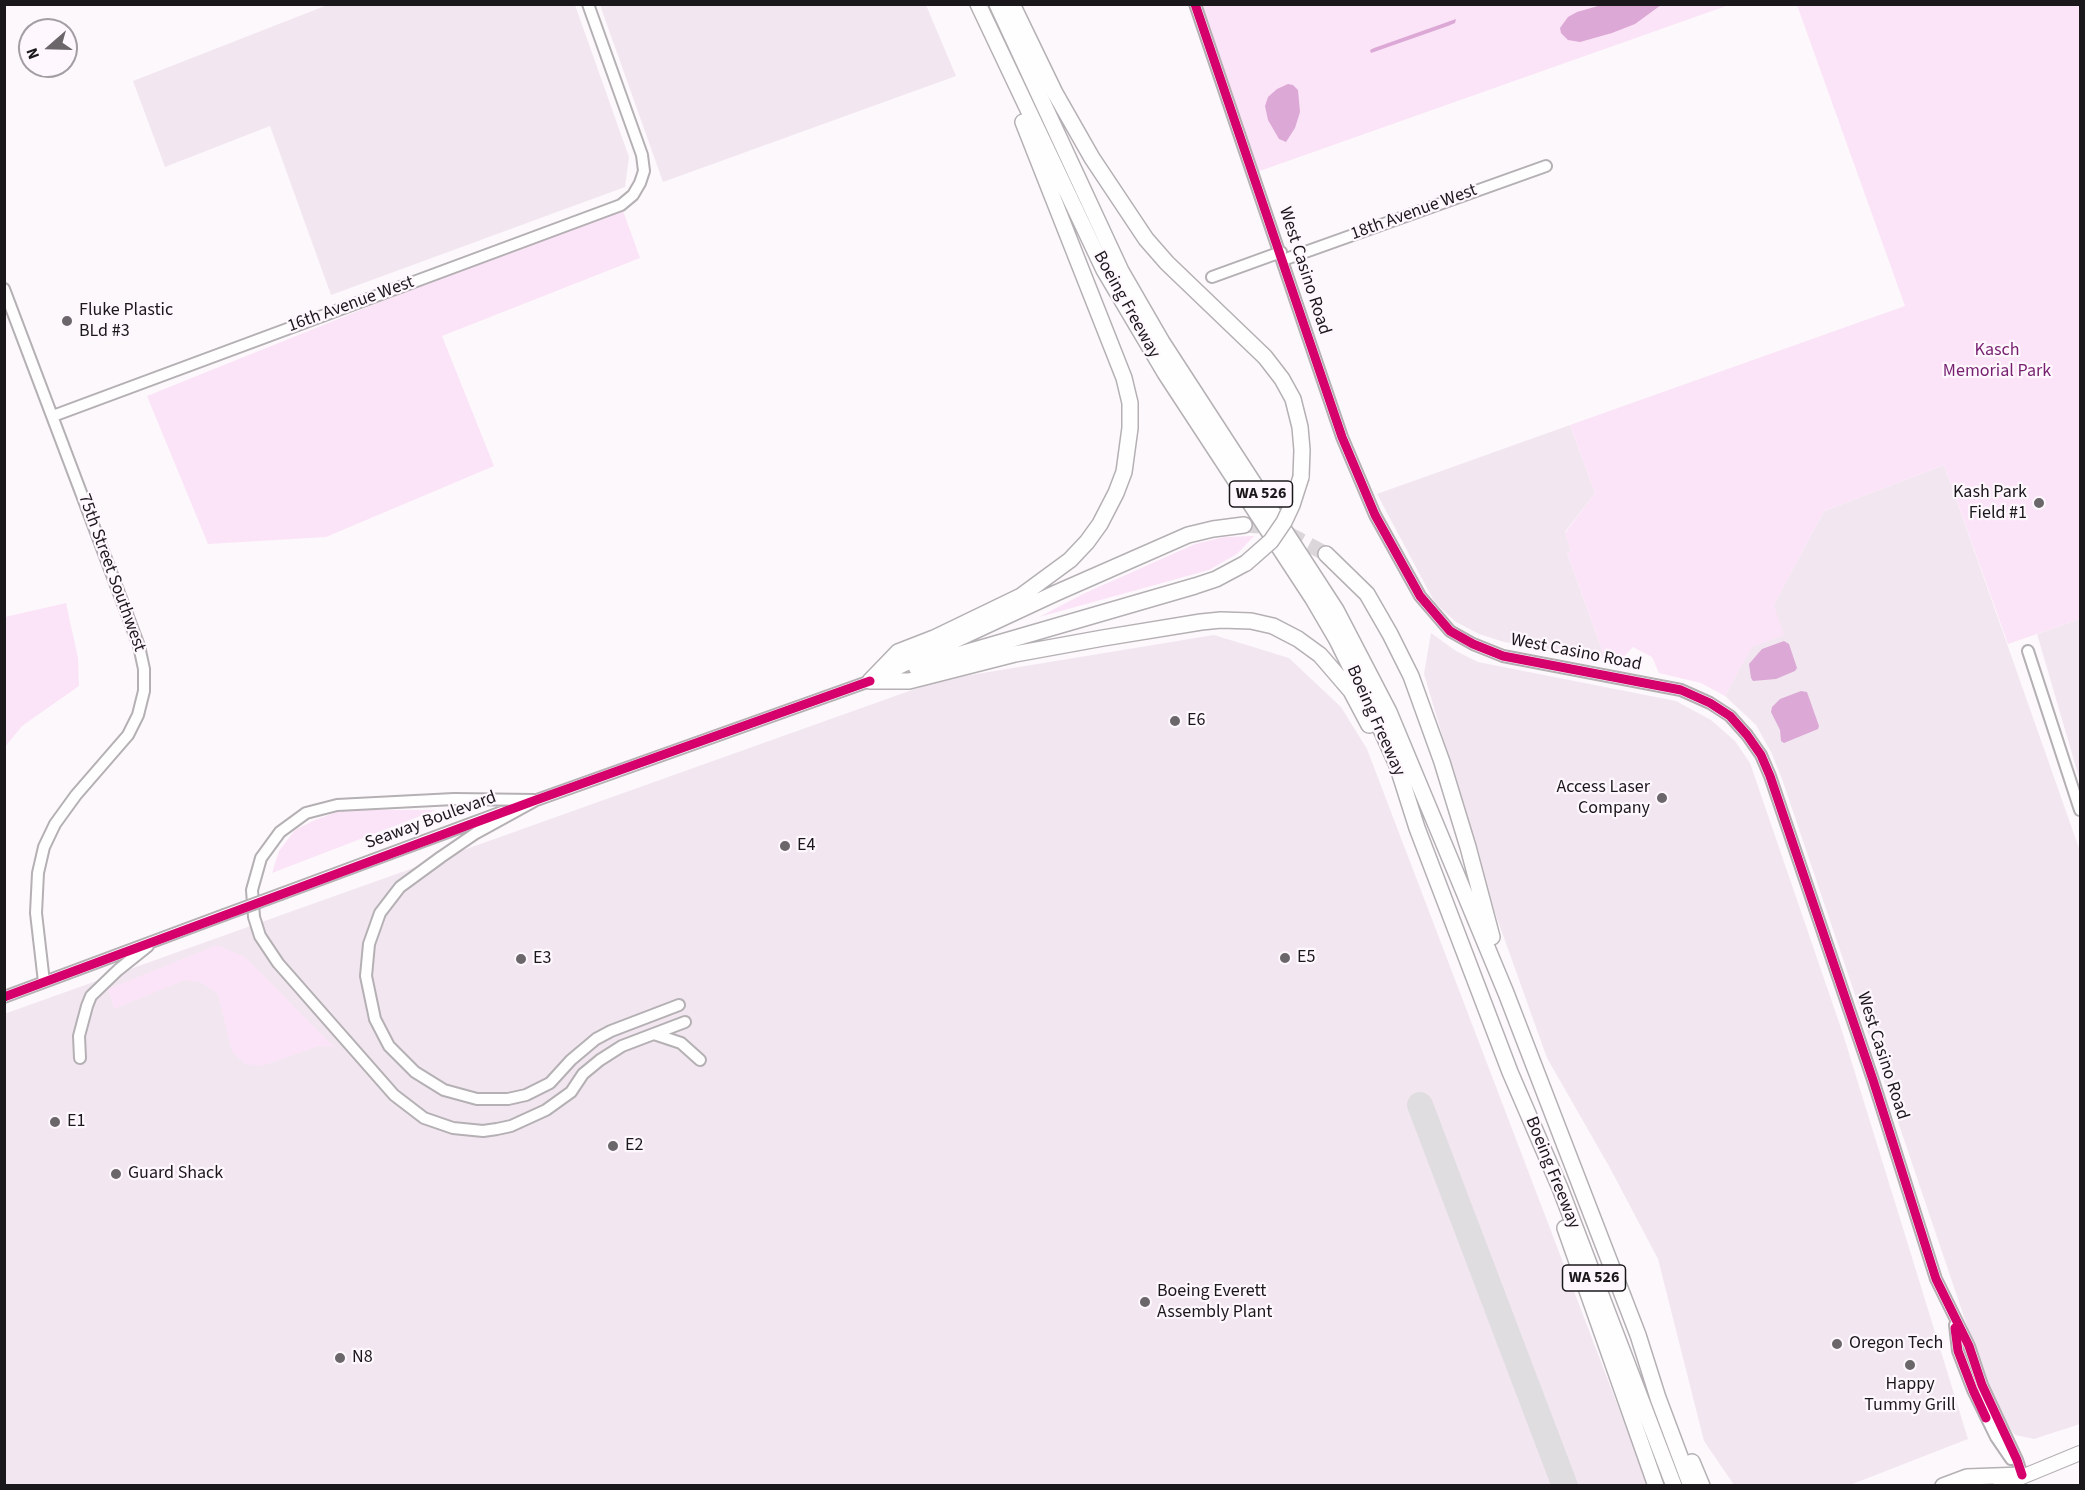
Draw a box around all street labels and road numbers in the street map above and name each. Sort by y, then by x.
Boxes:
street label: 18th Avenue West [1348,180,1480,246]
street label: West Casino Road [1273,204,1335,338]
street label: Boeing Freeway [1088,248,1164,362]
street label: 16th Avenue West [285,272,417,338]
road number: WA 526 [1230,481,1292,507]
street label: 75th Street Southwest [72,491,150,655]
street label: West Casino Road [1509,630,1643,676]
street label: Boeing Freeway [1341,662,1409,780]
street label: Seaway Boulevard [362,787,500,855]
street label: West Casino Road [1851,989,1913,1123]
street label: Boeing Freeway [1520,1114,1584,1232]
road number: WA 526 [1562,1265,1626,1291]

